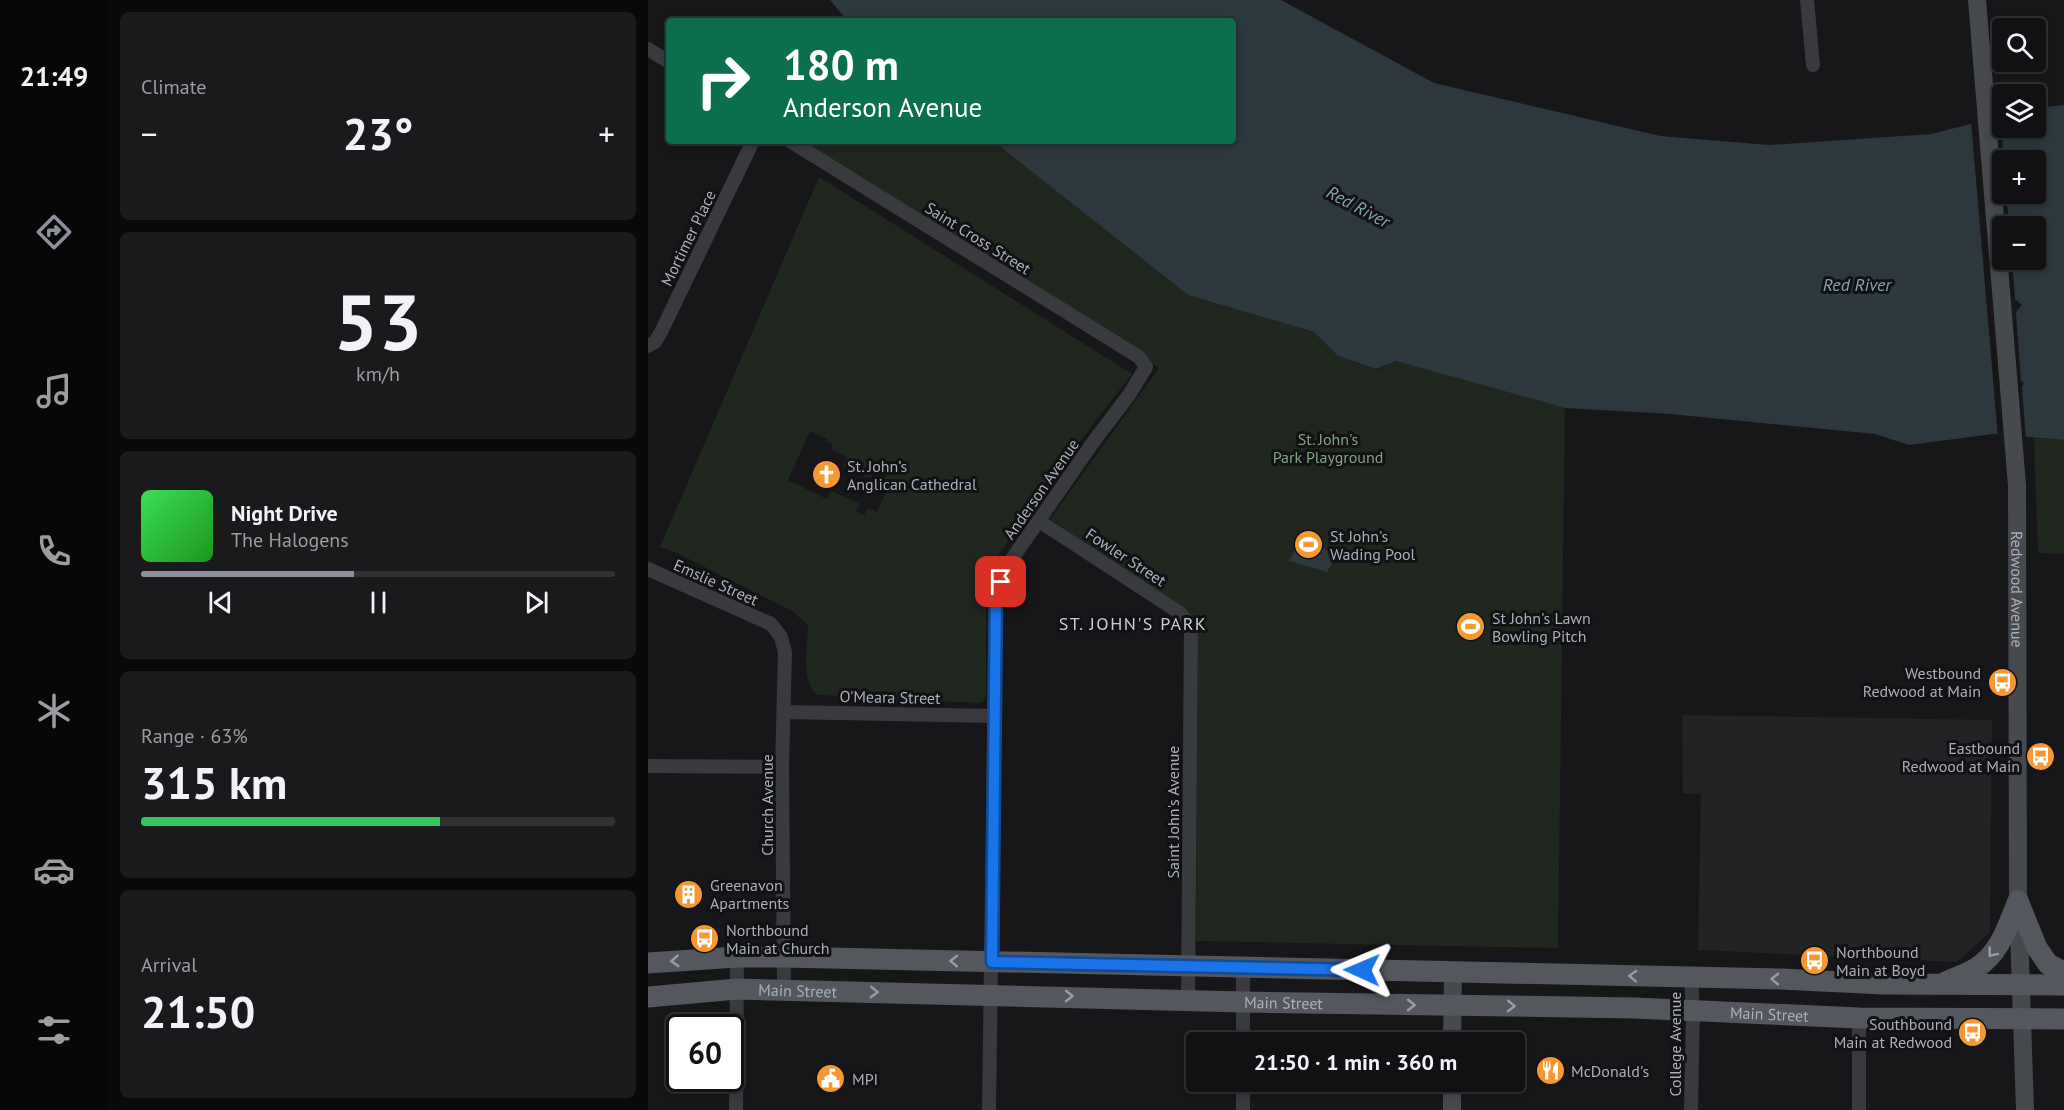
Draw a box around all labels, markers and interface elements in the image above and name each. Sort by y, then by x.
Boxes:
map controls [1992,18,2046,270]
button: search [1992,18,2046,72]
text: 180 m [783,37,899,92]
icon: right [684,42,762,120]
text: 21:49 [20,59,88,93]
text: Climate [141,74,207,100]
button: layers [1992,84,2046,138]
text: Anderson Avenue [783,90,982,124]
text: 23° [343,104,413,162]
text: − [141,112,158,155]
text: + [598,112,615,155]
button: + [1992,150,2046,204]
water label: Red River [1323,180,1395,233]
street label: Mortimer Place [656,187,720,289]
street label: Saint Cross Street [922,198,1035,279]
icon: directions [33,211,75,253]
button: − [1992,216,2046,270]
text: 53 [334,271,422,372]
water label: Red River [1823,273,1892,296]
text: km/h [356,361,400,387]
icon: music [33,370,75,412]
park label: St. John's Park Playground [1273,429,1383,467]
street label: Anderson Avenue [999,435,1083,543]
place label: St. John’s Anglican Cathedral [847,456,977,494]
church icon: St. John’s Anglican Cathedral [810,459,842,491]
text: Night Drive [231,499,338,527]
street label: Fowler Street [1082,524,1170,591]
place label: St John's Wading Pool [1330,526,1416,564]
text: The Halogens [231,527,349,553]
sports icon: St John's Wading Pool [1293,529,1325,561]
icon: phone [33,530,75,572]
street label: Redwood Avenue [2007,531,2027,648]
street label: Emslie Street [671,554,762,610]
pin [975,556,1026,607]
icon: arrive [984,565,1017,598]
icon: previous [204,586,237,619]
icon: pause [362,586,395,619]
icon: next [520,586,553,619]
place label: St John's Lawn Bowling Pitch [1492,608,1591,646]
sports icon: St John's Lawn Bowling Pitch [1455,611,1487,643]
district label: ST. JOHN'S PARK [1059,612,1207,635]
place label: Westbound Redwood at Main [1863,663,1981,701]
bus stop icon: Westbound Redwood at Main [1986,666,2018,698]
street label: O'Meara Street [839,686,941,708]
icon: climate [33,690,75,732]
text: Range · 63% [141,723,248,749]
place label: Eastbound Redwood at Main [1902,738,2020,776]
bus stop icon: Eastbound Redwood at Main [2025,741,2057,773]
street label: Saint John's Avenue [1163,746,1183,878]
text: 315 km [141,753,287,811]
street label: Church Avenue [757,754,777,856]
icon: car [33,849,75,891]
place label: Greenavon Apartments [710,875,790,913]
building icon: Greenavon Apartments [673,878,705,910]
place label: Northbound Main at Church [726,920,829,958]
bus stop icon: Northbound Main at Church [689,923,721,955]
position arrow [1330,938,1394,1002]
place label: Northbound Main at Boyd [1836,942,1925,980]
bus stop icon: Northbound Main at Boyd [1799,945,1831,977]
one-way arrow [1988,946,1999,957]
text: Arrival [141,952,197,978]
one-way arrow [670,954,679,967]
one-way arrow [949,955,958,967]
one-way arrow [1628,970,1637,983]
one-way arrow [1770,972,1779,985]
street label: Main Street [758,980,838,1002]
text: 21:50 [141,982,255,1040]
one-way arrow [870,986,879,998]
one-way arrow [1065,990,1074,1003]
street label: Main Street [1244,992,1324,1013]
street label: College Avenue [1665,992,1685,1096]
one-way arrow [1406,999,1415,1011]
one-way arrow [1507,1000,1516,1012]
street label: Main Street [1729,1002,1810,1026]
icon: filters [33,1009,75,1051]
speed limit sign: 60 [666,1014,744,1092]
place label: Southbound Main at Redwood [1834,1014,1952,1052]
bus stop icon: Southbound Main at Redwood [1957,1017,1989,1049]
text: 21:50 · 1 min · 360 m [1254,1048,1457,1076]
restaurant icon: McDonald's [1534,1055,1566,1087]
place label: McDonald's [1571,1061,1649,1081]
public building icon: MPI [815,1063,847,1095]
place label: MPI [852,1069,878,1089]

